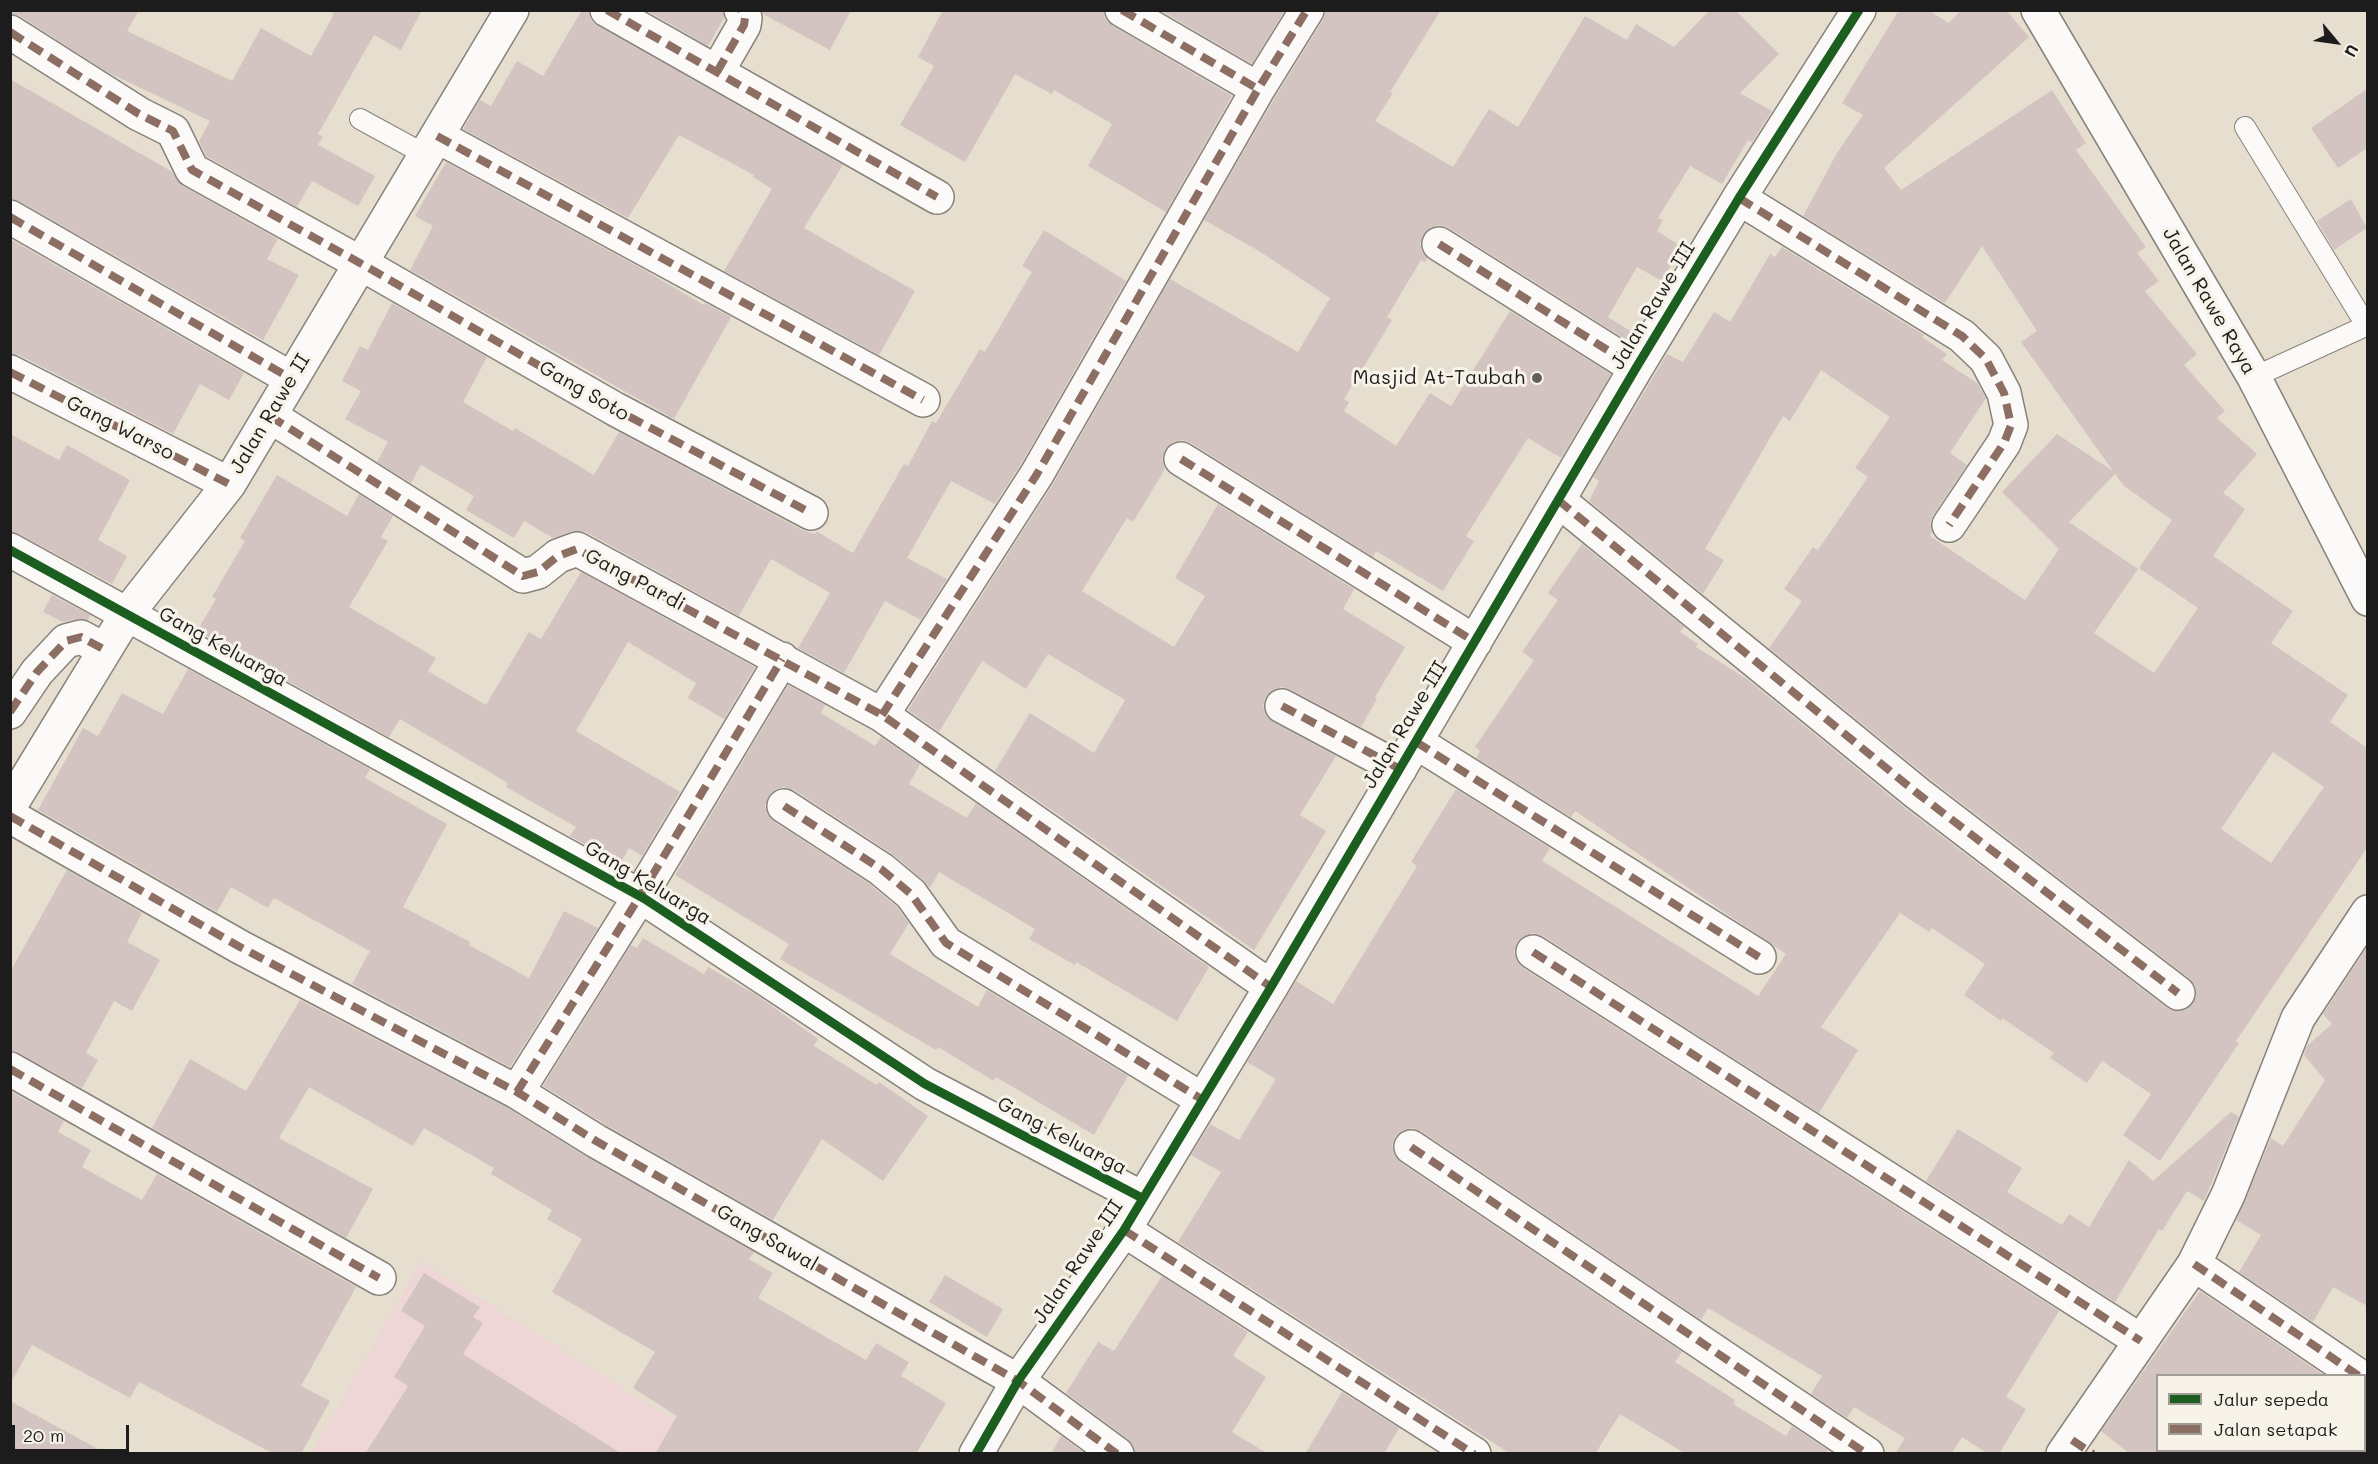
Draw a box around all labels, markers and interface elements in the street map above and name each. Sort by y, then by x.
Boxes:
north arrow [2306,12,2366,72]
text: U [2340,41,2364,61]
street label: Jalan Rawe Raya [2157,223,2261,379]
street label: Jalan Rawe III [1606,238,1700,374]
street label: Jalan Rawe II [225,350,315,478]
street label: Gang Soto [535,356,633,426]
place label: Masjid At-Taubah [1353,366,1525,390]
marker: Masjid At-Taubah [1530,371,1544,385]
street label: Gang Warso [62,391,178,465]
street label: Gang Pardi [581,544,689,616]
street label: Gang Keluarga [154,602,292,692]
street label: Jalan Rawe III [1358,657,1452,793]
street label: Gang Keluarga [580,836,716,930]
street label: Gang Keluarga [993,1092,1131,1180]
street label: Jalan Rawe III [1028,1195,1128,1329]
street label: Gang Sawal [712,1199,822,1277]
legend [2156,1374,2366,1452]
text: Jalur sepeda [2214,1387,2329,1411]
scale bar [15,1413,132,1451]
text: Jalan setapak [2214,1417,2337,1441]
text: 20 m [23,1423,64,1447]

